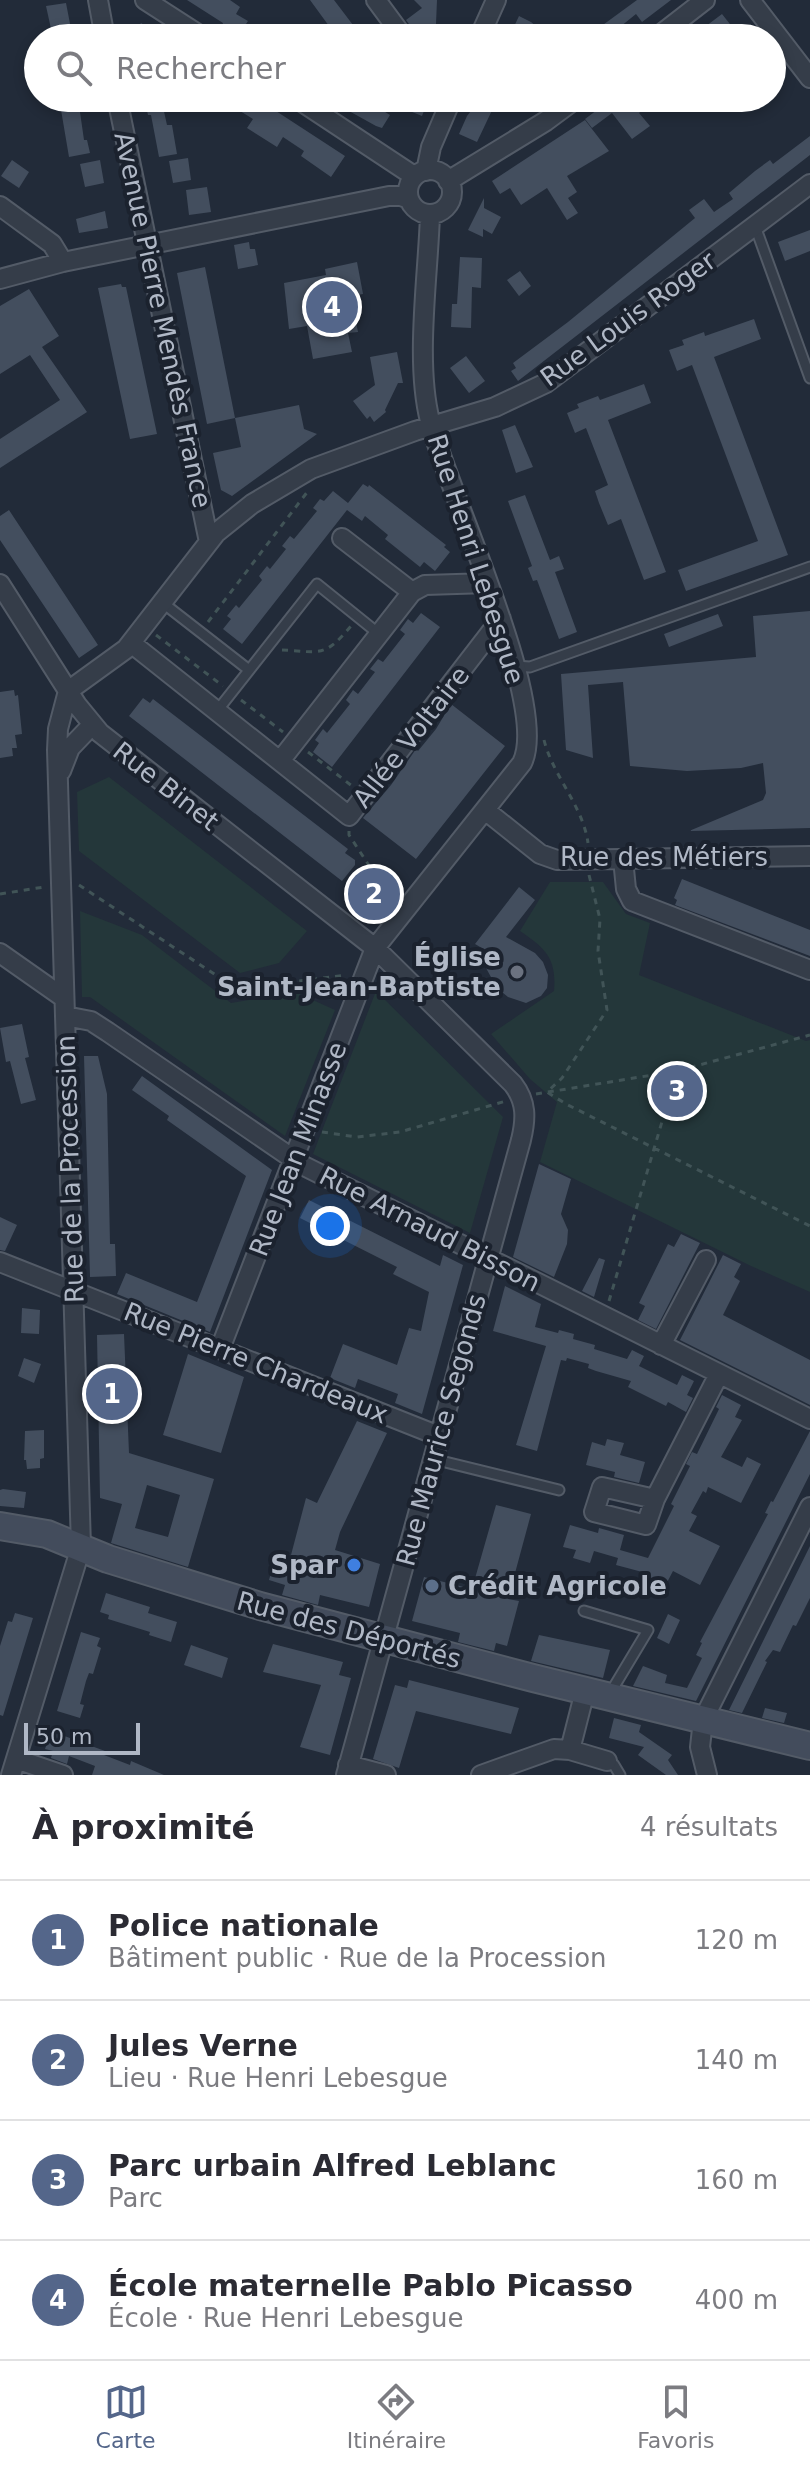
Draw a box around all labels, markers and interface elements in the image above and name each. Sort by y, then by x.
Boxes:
search box [24,24,786,112]
icon: search [52,46,96,90]
text: Rechercher [116,51,286,86]
street label: Avenue Pierre Mendès France [108,129,218,511]
street label: Rue Louis Roger [535,245,722,393]
pin: 4 [306,277,358,337]
street label: Rue Henri Lebesgue [421,430,531,688]
street label: Allée Voltaire [347,660,475,814]
street label: Rue Binet [107,736,225,836]
street label: Rue des Métiers [560,842,768,872]
pin: 2 [348,864,400,924]
place label: Église Saint-Jean-Baptiste [217,941,501,1002]
marker: Église Saint-Jean-Baptiste [508,963,526,981]
street label: Rue de la Procession [50,1035,90,1303]
street label: Rue Jean Minasse [243,1038,353,1260]
pin: 3 [651,1061,703,1121]
street label: Rue Arnaud Bisson [315,1160,545,1298]
your location [310,1206,350,1246]
street label: Rue Maurice Segonds [390,1291,492,1569]
street label: Rue Pierre Chardeaux [120,1296,392,1430]
pin: 1 [86,1364,138,1424]
place label: Spar [270,1550,338,1580]
marker: Spar [345,1556,363,1574]
place label: Crédit Agricole [448,1571,667,1601]
marker: Crédit Agricole [423,1577,441,1595]
street label: Rue des Déportés [234,1586,464,1674]
scale bar [24,1719,140,1755]
text: 50 m [36,1724,92,1749]
text: À proximité [32,1807,255,1847]
text: 4 résultats [640,1812,778,1842]
text: Police nationale [108,1908,379,1943]
text: 1 [49,1925,67,1955]
text: 120 m [695,1925,778,1955]
text: Bâtiment public · Rue de la Procession [108,1943,607,1973]
text: Jules Verne [108,2028,298,2063]
text: 2 [49,2045,67,2075]
text: 140 m [695,2045,778,2075]
text: Lieu · Rue Henri Lebesgue [108,2063,448,2093]
text: Parc urbain Alfred Leblanc [108,2148,557,2183]
text: 3 [49,2165,67,2195]
text: 160 m [695,2165,778,2195]
text: Parc [108,2183,163,2213]
text: École maternelle Pablo Picasso [108,2268,633,2303]
text: 4 [49,2285,67,2315]
text: 400 m [695,2285,778,2315]
text: École · Rue Henri Lebesgue [108,2303,464,2333]
tab: Carte [96,2380,156,2453]
tab: Itinéraire [347,2380,446,2453]
tab: Favoris [637,2380,714,2453]

